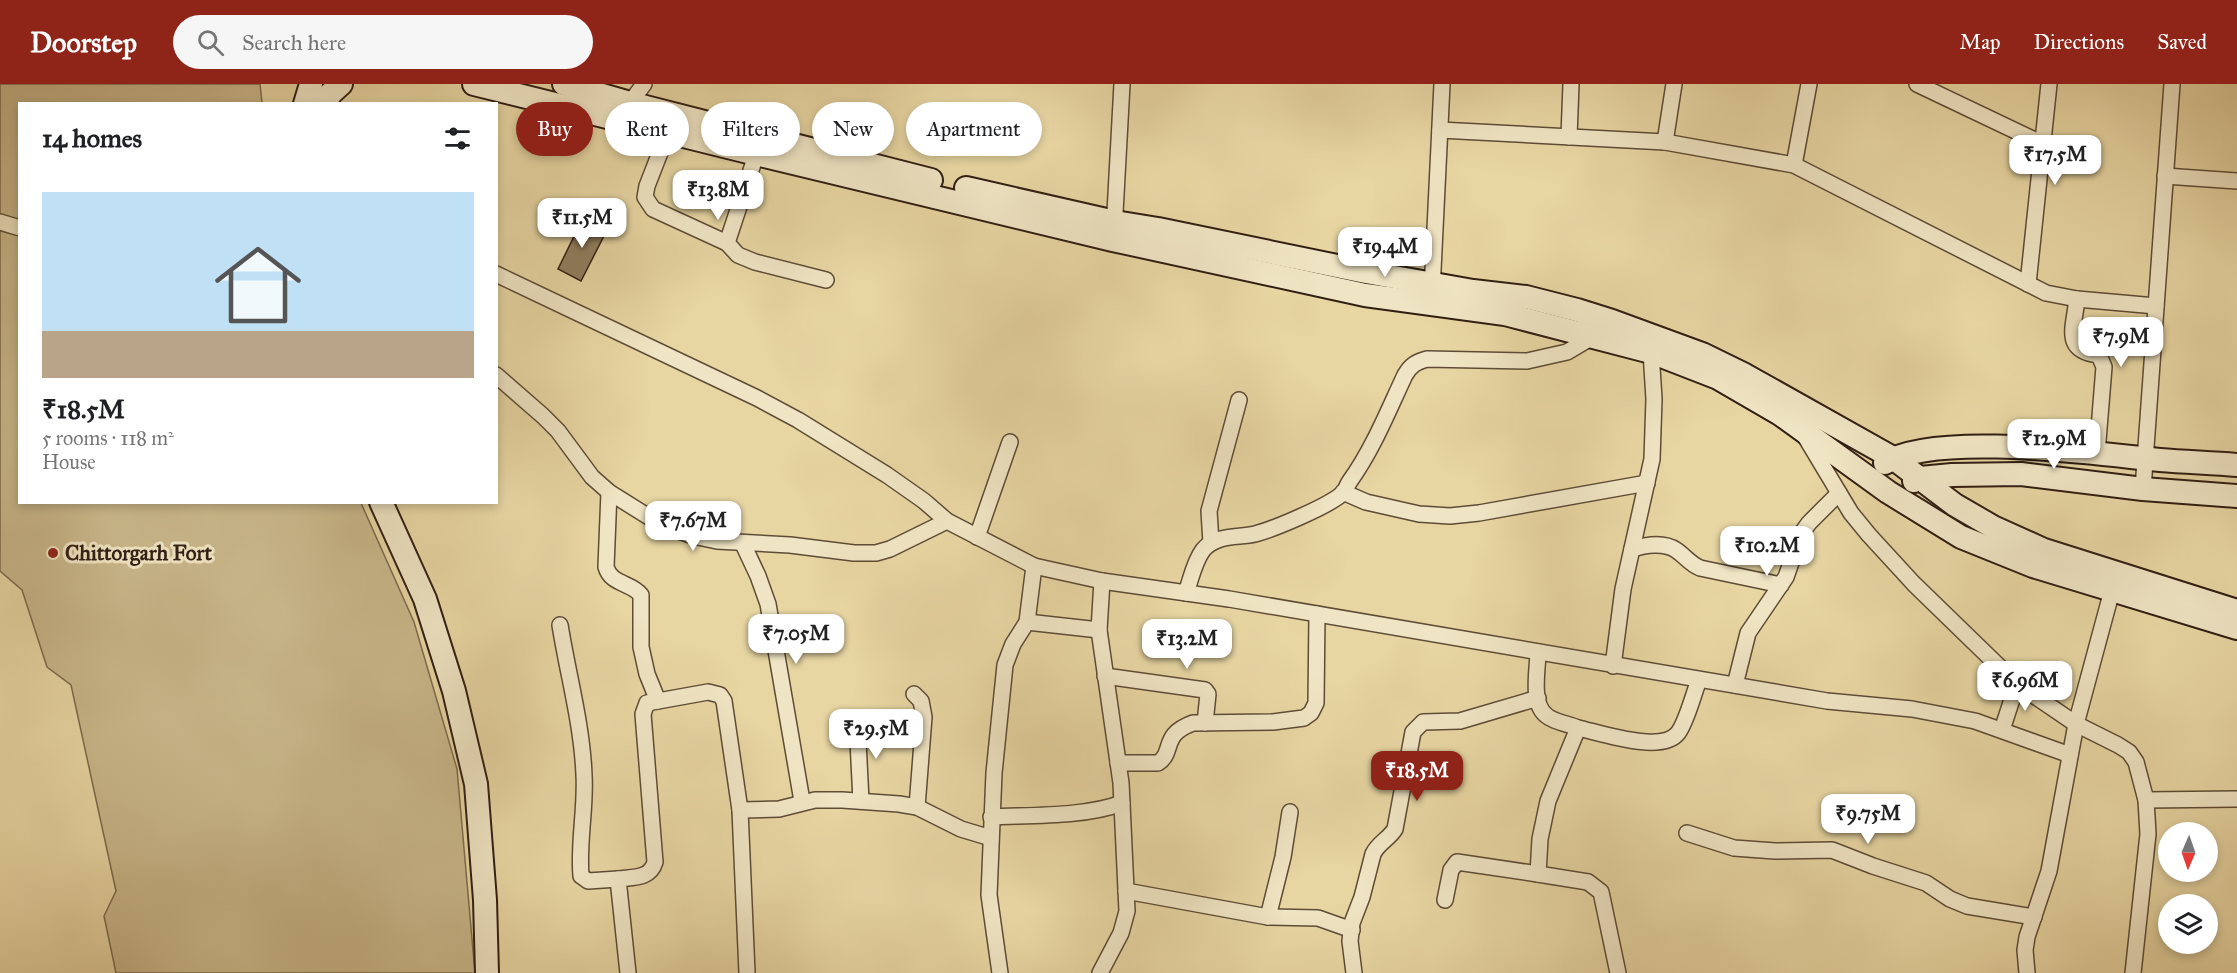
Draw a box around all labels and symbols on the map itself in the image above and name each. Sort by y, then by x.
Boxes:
pin: ₹17.5M [2006,135,2104,186]
pin: ₹13.8M [669,170,767,221]
pin: ₹11.5M [533,198,631,249]
pin: ₹19.4M [1336,227,1434,278]
pin: ₹7.9M [2079,317,2163,368]
pin: ₹12.9M [2005,419,2103,470]
pin: ₹7.67M [644,501,742,552]
pin: ₹10.2M [1718,526,1816,577]
place label: Chittorgarh Fort [65,540,212,566]
marker: Chittorgarh Fort [46,546,60,560]
pin: ₹7.05M [747,614,845,665]
pin: ₹13.2M [1138,619,1236,670]
pin: ₹6.96M [1976,661,2074,712]
pin: ₹29.5M [827,709,925,760]
pin: ₹18.5M [1368,751,1466,802]
pin: ₹9.75M [1819,794,1917,845]
north arrow [2158,822,2218,882]

